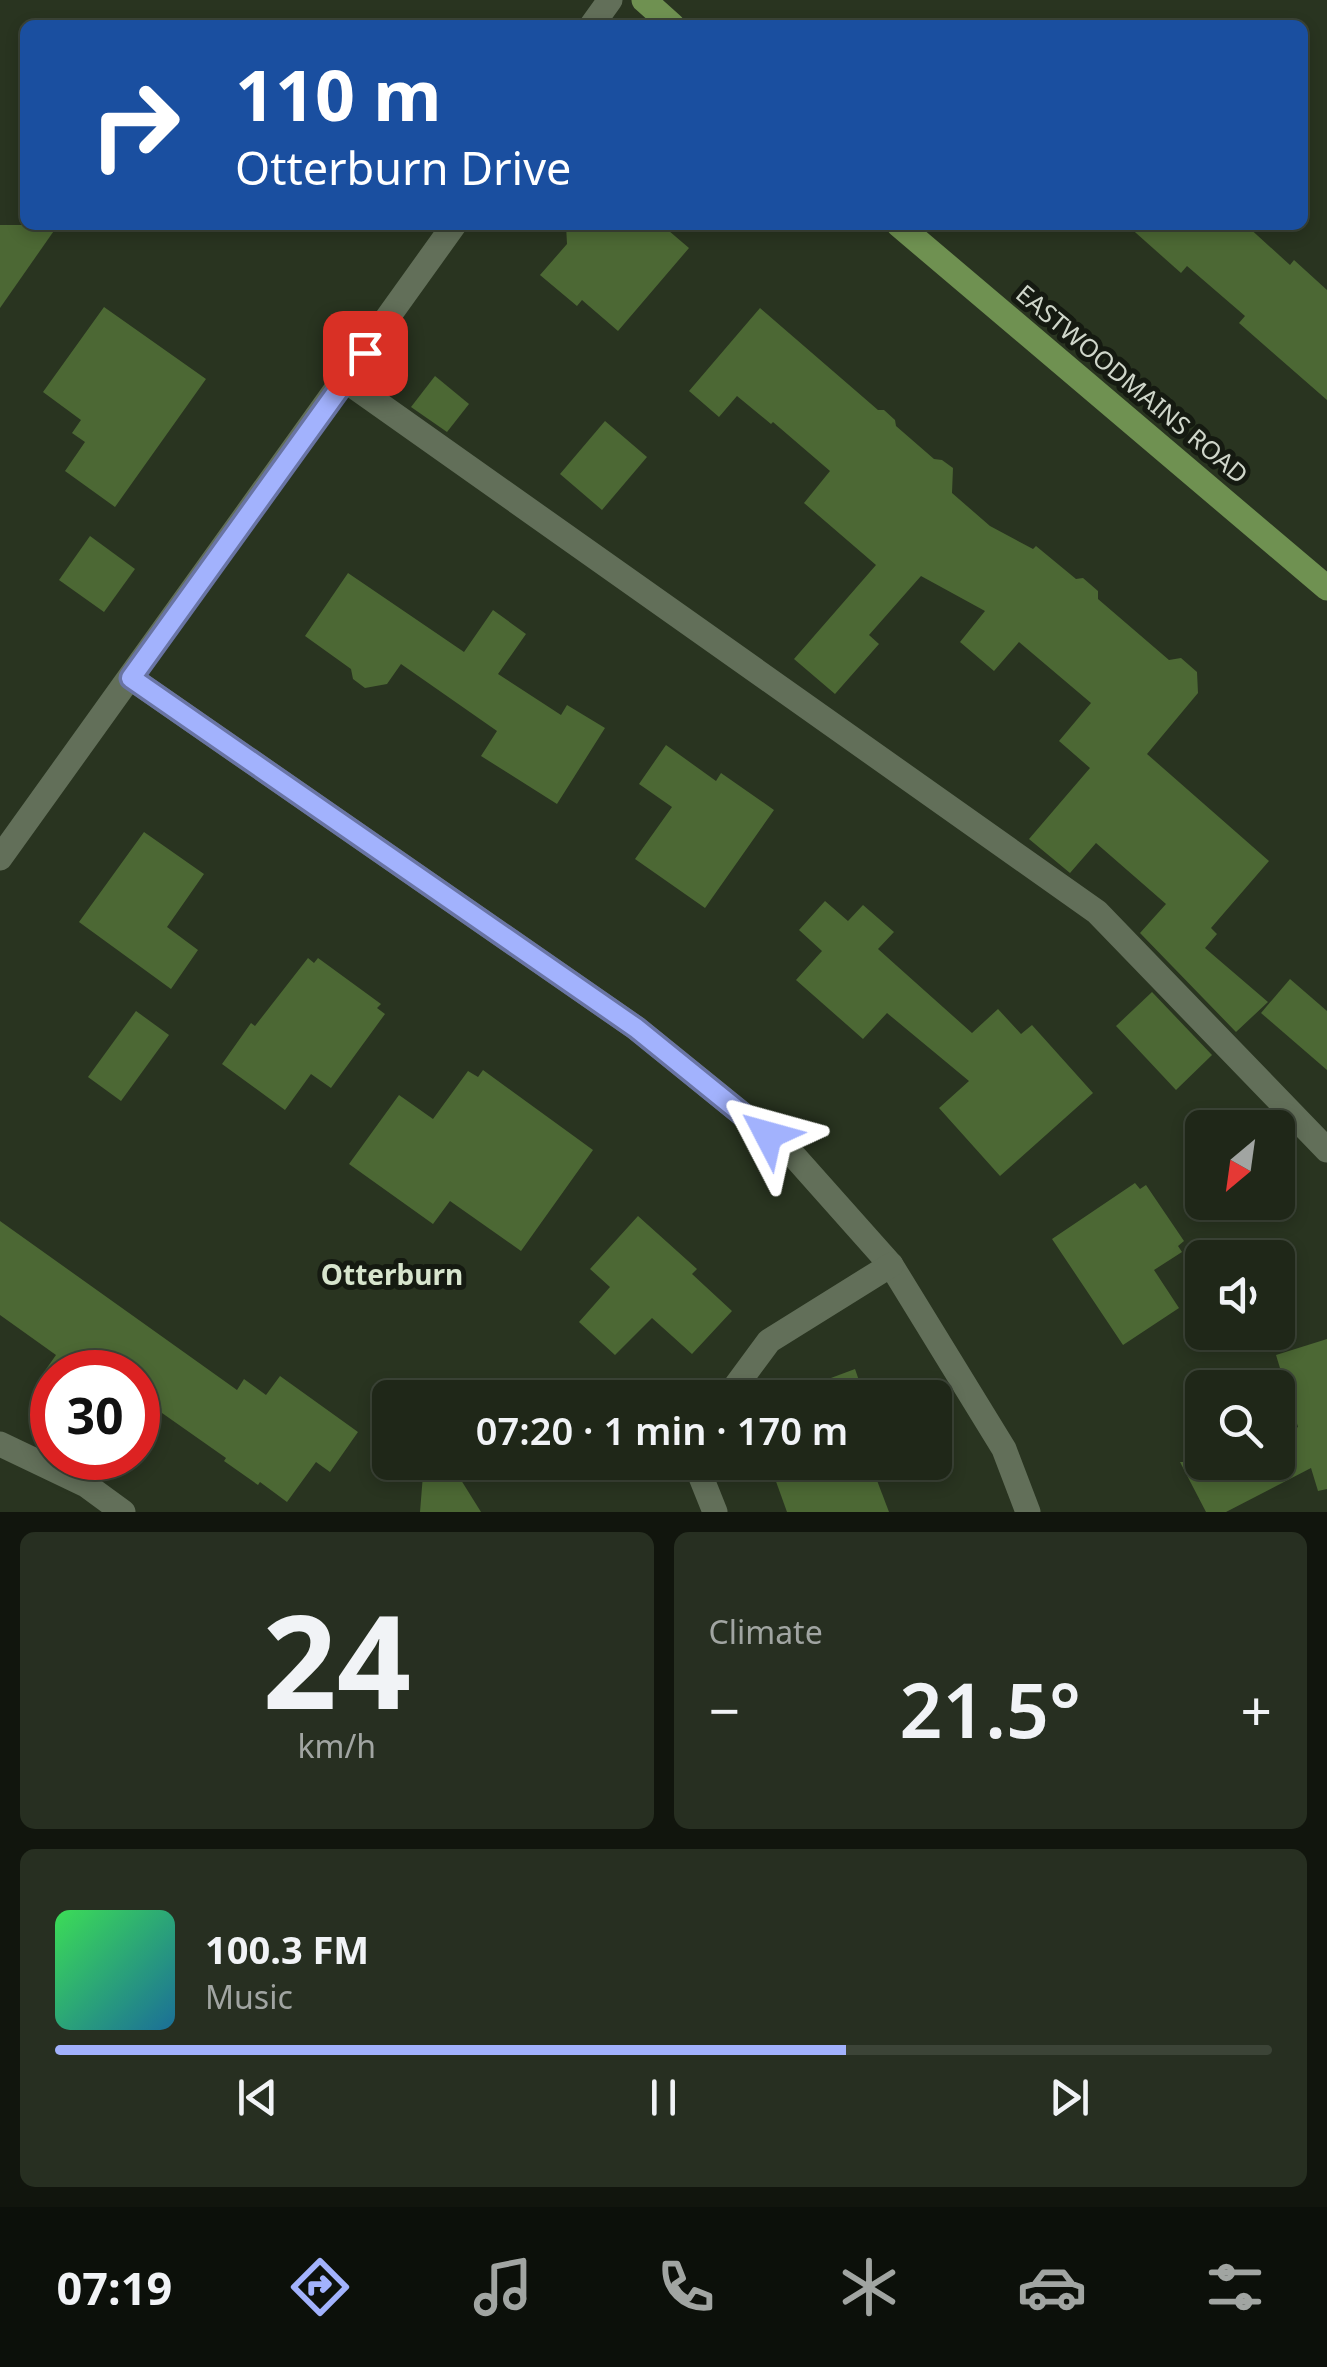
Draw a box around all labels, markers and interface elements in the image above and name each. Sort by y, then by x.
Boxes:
text: 110 m [235,46,442,142]
icon: right [70,60,200,190]
text: Otterburn Drive [235,137,571,198]
street label: EASTWOODMAINS ROAD [1010,276,1256,490]
pin [323,311,408,396]
icon: arrive [338,326,393,381]
position arrow [716,1083,820,1187]
north arrow [1185,1110,1295,1220]
map controls [1185,1110,1295,1480]
button: sound [1185,1240,1295,1350]
district label: Otterburn [321,1255,463,1293]
speed limit sign: 30 [30,1350,160,1480]
button: search [1185,1370,1295,1480]
text: 07:20 · 1 min · 170 m [476,1404,848,1456]
text: 24 [262,1570,411,1747]
text: Climate [709,1610,823,1653]
text: 21.5° [900,1658,1081,1760]
text: − [709,1672,740,1747]
text: + [1241,1672,1272,1747]
text: km/h [297,1724,376,1767]
text: 100.3 FM [205,1923,369,1975]
text: Music [205,1975,293,2018]
icon: previous [230,2070,285,2125]
icon: pause [636,2070,691,2125]
icon: next [1042,2070,1097,2125]
icon: directions [285,2252,355,2322]
icon: music [468,2252,538,2322]
icon: phone [651,2252,721,2322]
icon: climate [834,2252,904,2322]
icon: car [1017,2252,1087,2322]
icon: filters [1200,2252,1270,2322]
text: 07:19 [57,2257,172,2318]

